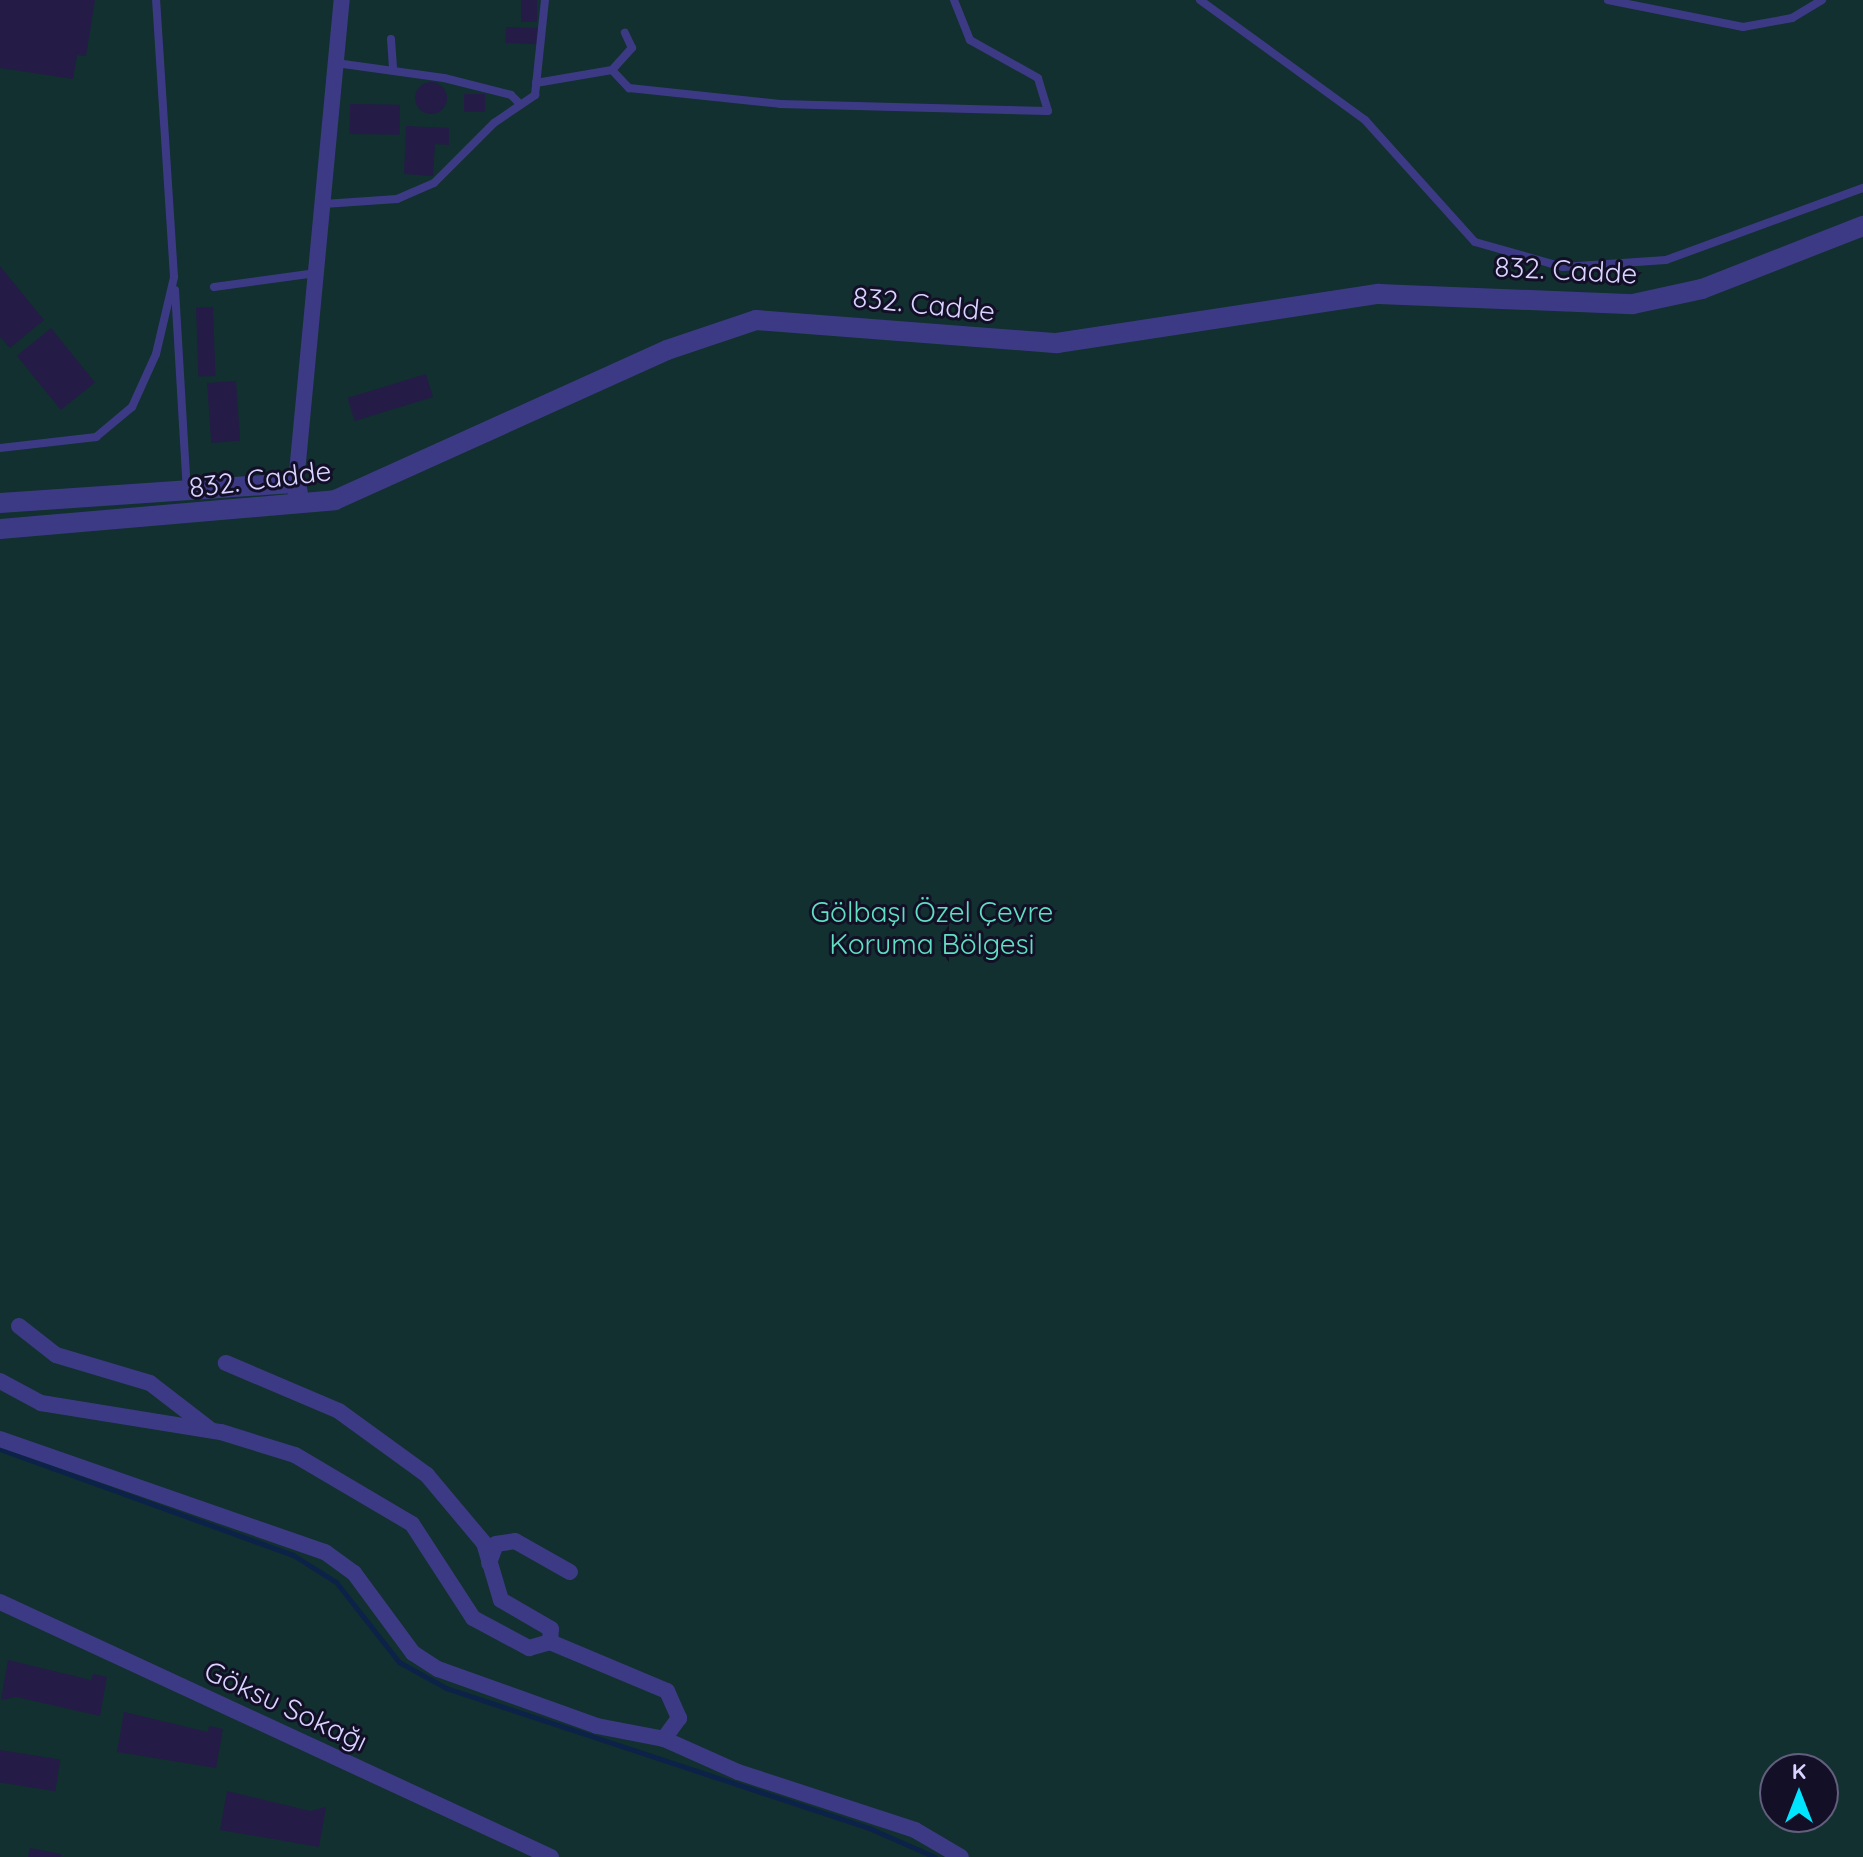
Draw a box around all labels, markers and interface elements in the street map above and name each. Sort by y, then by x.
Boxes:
street label: 832. Cadde [1494,249,1638,291]
street label: 832. Cadde [851,280,997,328]
street label: 832. Cadde [187,454,333,504]
park label: Gölbaşı Özel Çevre Koruma Bölgesi [811,895,1053,961]
street label: Göksu Sokağı [199,1654,373,1758]
north arrow [1759,1753,1839,1833]
text: K [1792,1757,1806,1785]

